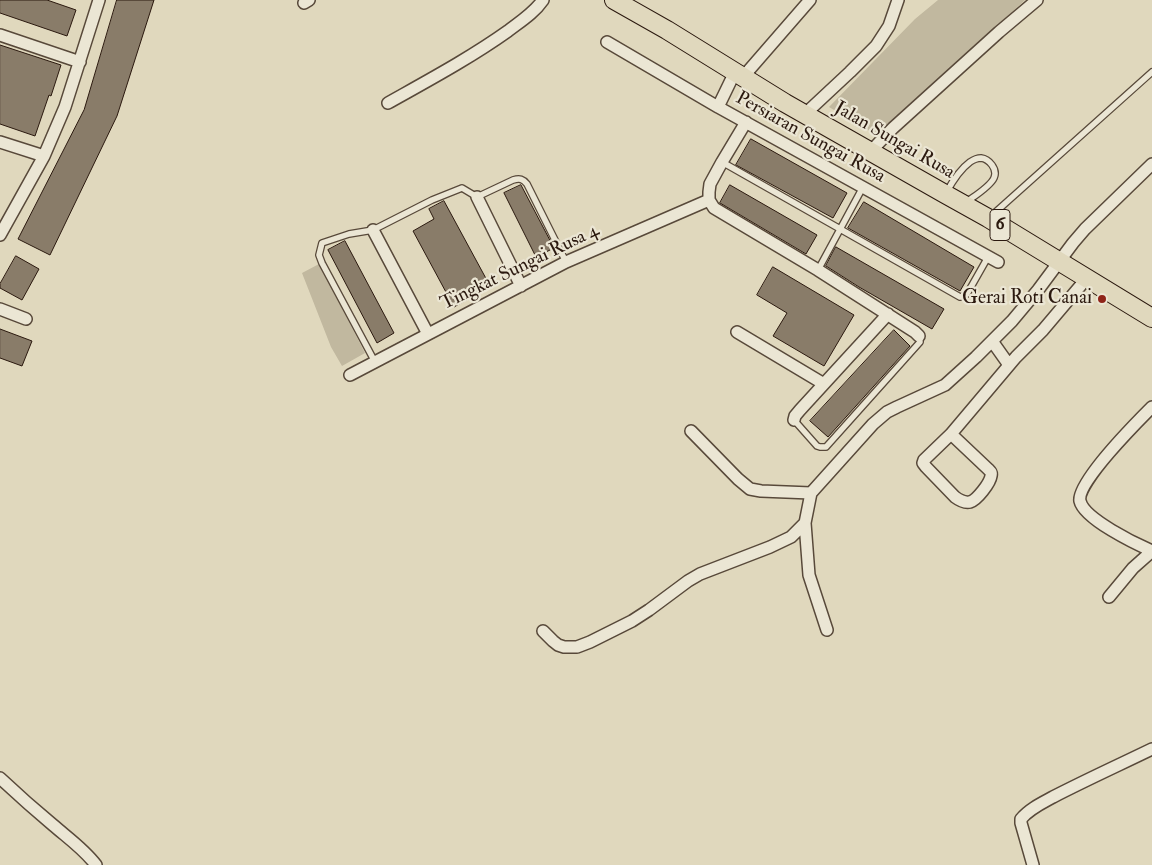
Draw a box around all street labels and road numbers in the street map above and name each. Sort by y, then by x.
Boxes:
street label: Persiaran Sungai Rusa [731,87,889,189]
street label: Jalan Sungai Rusa [830,97,958,185]
road number: 6 [990,210,1010,240]
street label: Tingkat Sungai Rusa 4 [437,220,603,316]

